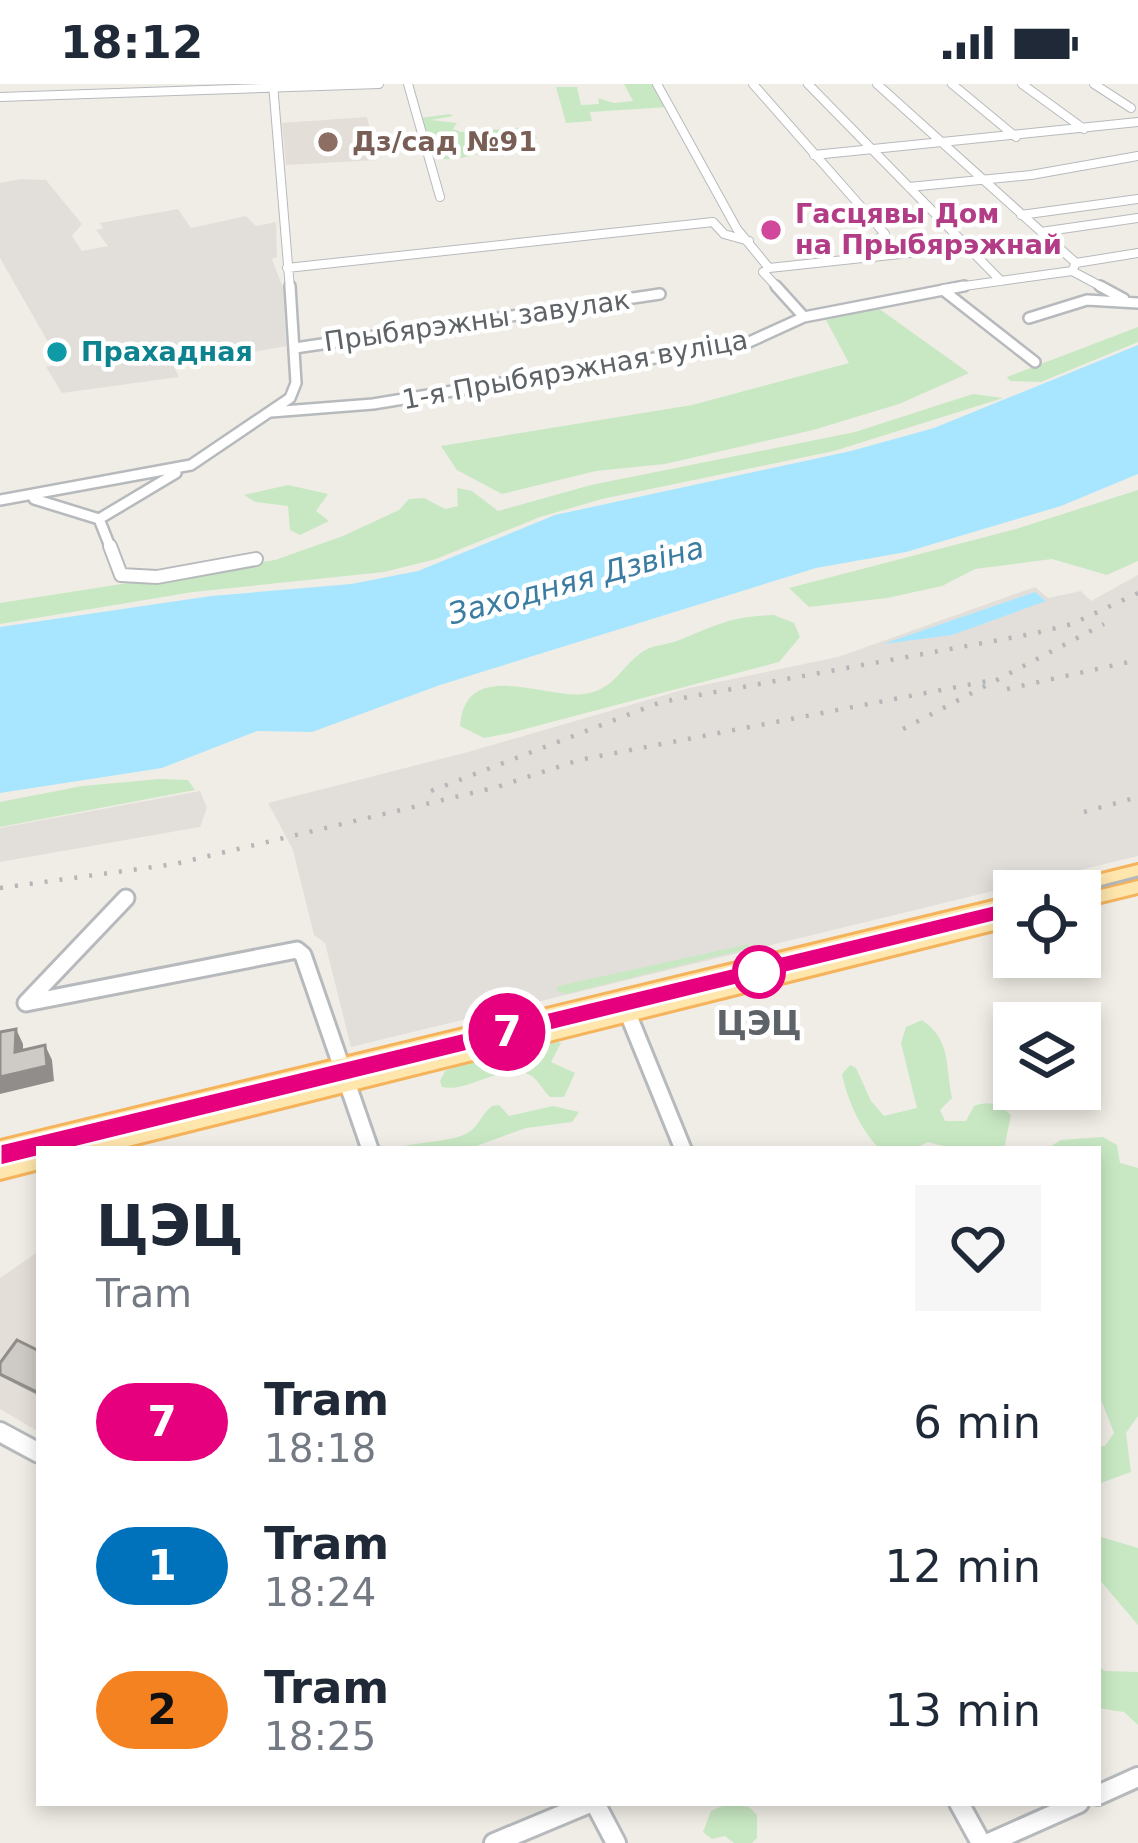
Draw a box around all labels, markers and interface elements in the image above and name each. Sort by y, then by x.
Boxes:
text: 18:12 [60,16,203,69]
place label: Дз/сад №91 [352,126,537,157]
marker: Дз/сад №91 [315,129,341,155]
place label: Гасцявы Дом на Прыбярэжнай [795,198,1062,260]
marker: Гасцявы Дом на Прыбярэжнай [758,217,784,243]
street label: Прыбярэжны завулак [322,284,632,357]
street label: 1-я Прыбярэжная вуліца [400,324,750,415]
place label: Прахадная [81,336,253,367]
marker: Прахадная [44,339,70,365]
water label: Заходняя Дзвіна [444,530,707,631]
map controls [993,870,1101,1110]
button: locate [993,870,1101,978]
marker: ЦЭЦ [734,947,784,997]
line badge: 7 [468,993,546,1071]
button: layers [993,1002,1101,1110]
place label: ЦЭЦ [716,1004,802,1043]
text: 7 [492,1007,522,1056]
button: heart [915,1185,1041,1311]
text: ЦЭЦ [96,1193,244,1259]
text: Tram [96,1271,192,1316]
text: Tram [264,1373,389,1426]
text: 6 min [913,1396,1041,1449]
text: 7 [147,1397,177,1446]
text: 18:18 [264,1426,376,1471]
text: Tram [264,1517,389,1570]
text: 12 min [885,1540,1041,1593]
text: 1 [147,1541,177,1590]
text: 18:24 [264,1570,376,1615]
text: Tram [264,1661,389,1714]
text: 13 min [885,1684,1041,1737]
text: 2 [147,1685,177,1734]
text: 18:25 [264,1714,376,1759]

